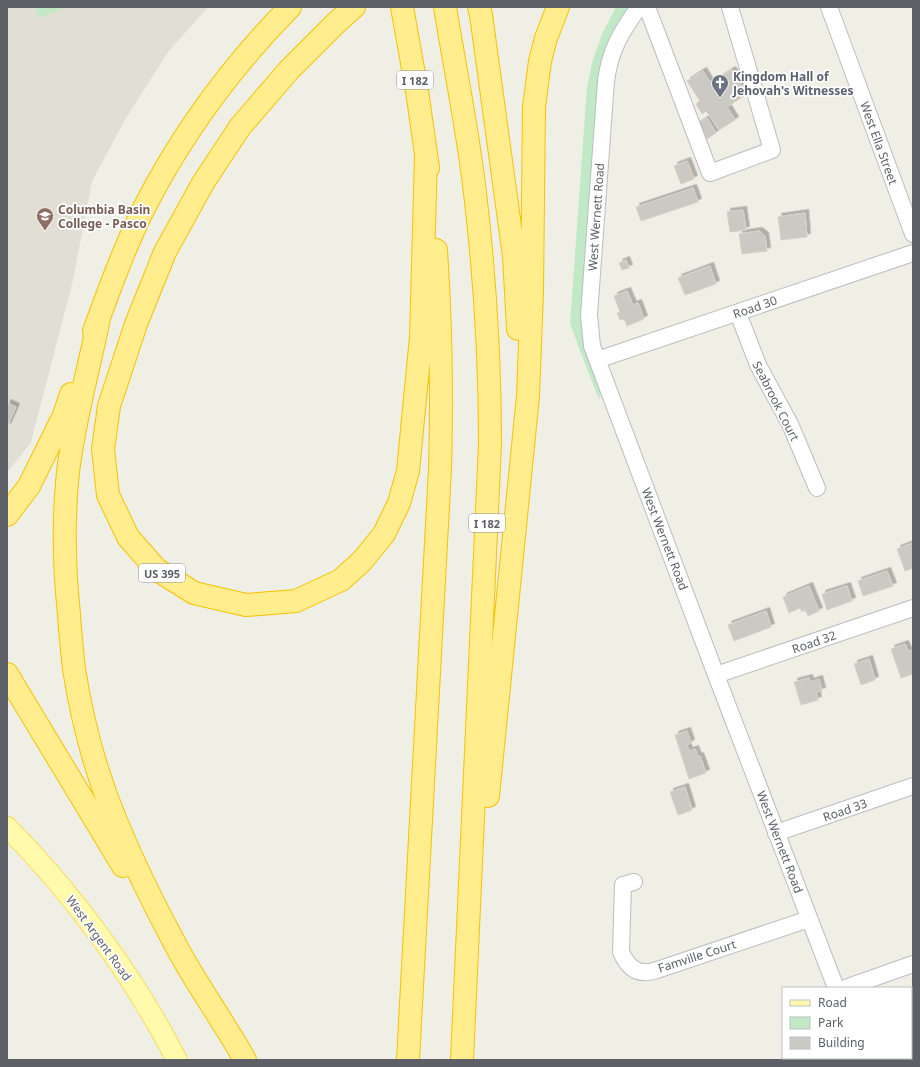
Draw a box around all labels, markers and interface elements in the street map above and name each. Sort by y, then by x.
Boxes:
place label: Kingdom Hall of Jehovah's Witnesses [732,68,854,99]
road number: I 182 [397,71,433,89]
church icon: Kingdom Hall of Jehovah's Witnesses [710,73,730,98]
street label: West Ella Street [856,99,902,187]
street label: West Wernett Road [584,162,608,272]
place label: Columbia Basin College - Pasco [58,201,150,232]
school or university icon: Columbia Basin College - Pasco [35,206,55,231]
street label: Road 30 [731,291,779,322]
street label: Seabrook Court [749,358,804,445]
street label: West Wernett Road [638,485,692,593]
road number: I 182 [469,514,505,532]
road number: US 395 [139,564,185,582]
street label: Road 32 [790,626,838,657]
street label: West Wernett Road [753,788,807,896]
street label: Road 33 [821,794,869,825]
street label: West Argent Road [62,892,136,984]
street label: Famville Court [656,935,739,977]
legend [782,987,912,1059]
text: Road [818,994,847,1011]
text: Park [818,1014,844,1031]
text: Building [818,1034,865,1051]

